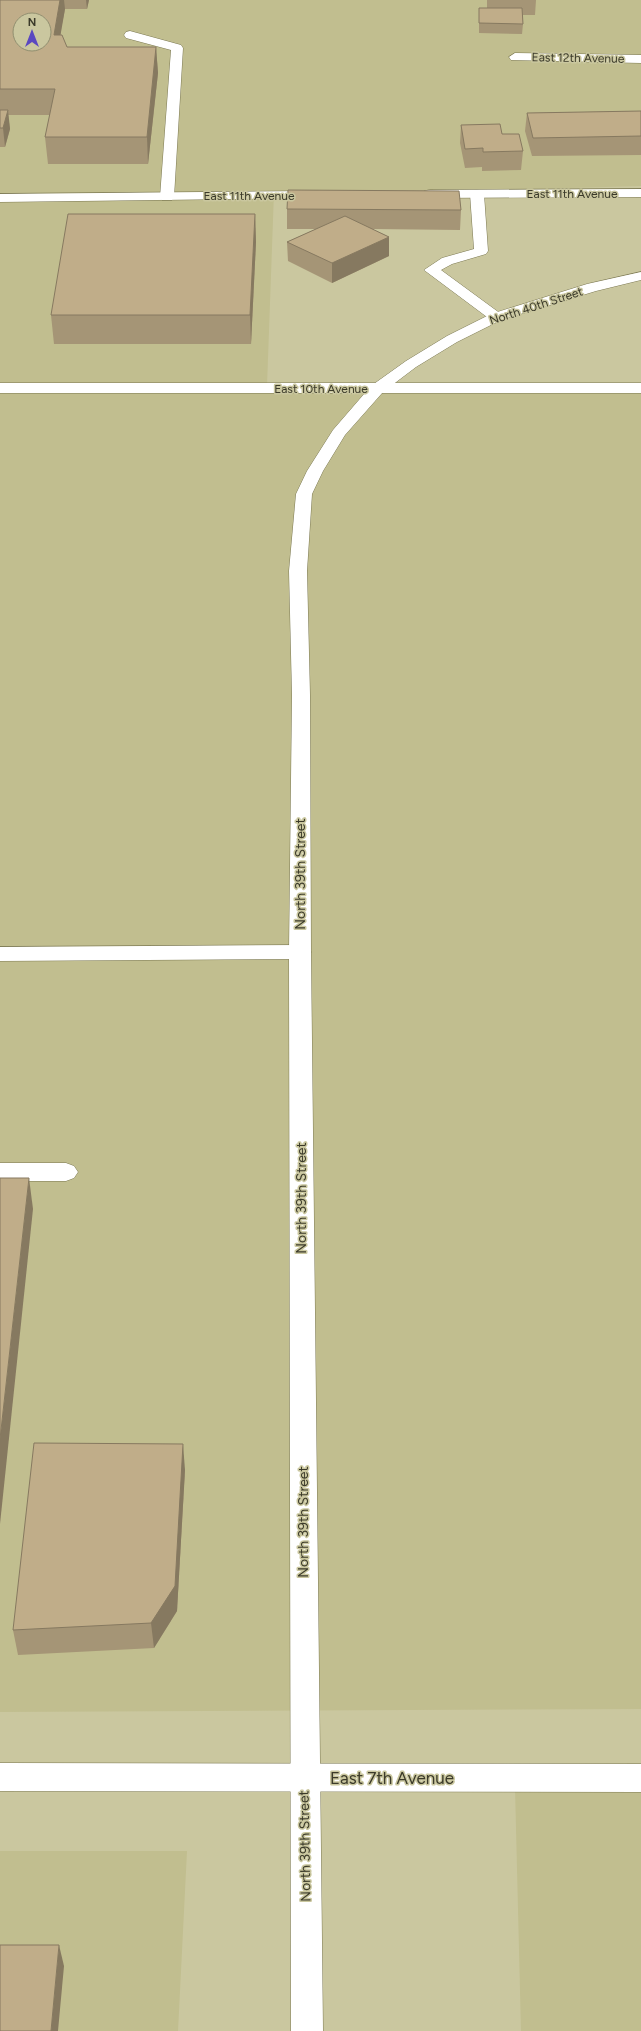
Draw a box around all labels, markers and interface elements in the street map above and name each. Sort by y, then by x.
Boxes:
north arrow [12,12,52,52]
text: N [28,16,36,29]
street label: East 12th Avenue [532,50,625,66]
street label: East 11th Avenue [526,187,618,201]
street label: East 11th Avenue [203,189,295,203]
street label: North 40th Street [487,284,585,328]
street label: East 10th Avenue [274,382,368,396]
street label: North 39th Street [292,818,309,930]
street label: North 39th Street [293,1142,310,1254]
street label: North 39th Street [295,1466,312,1578]
street label: East 7th Avenue [330,1768,454,1788]
street label: North 39th Street [296,1790,314,1902]

